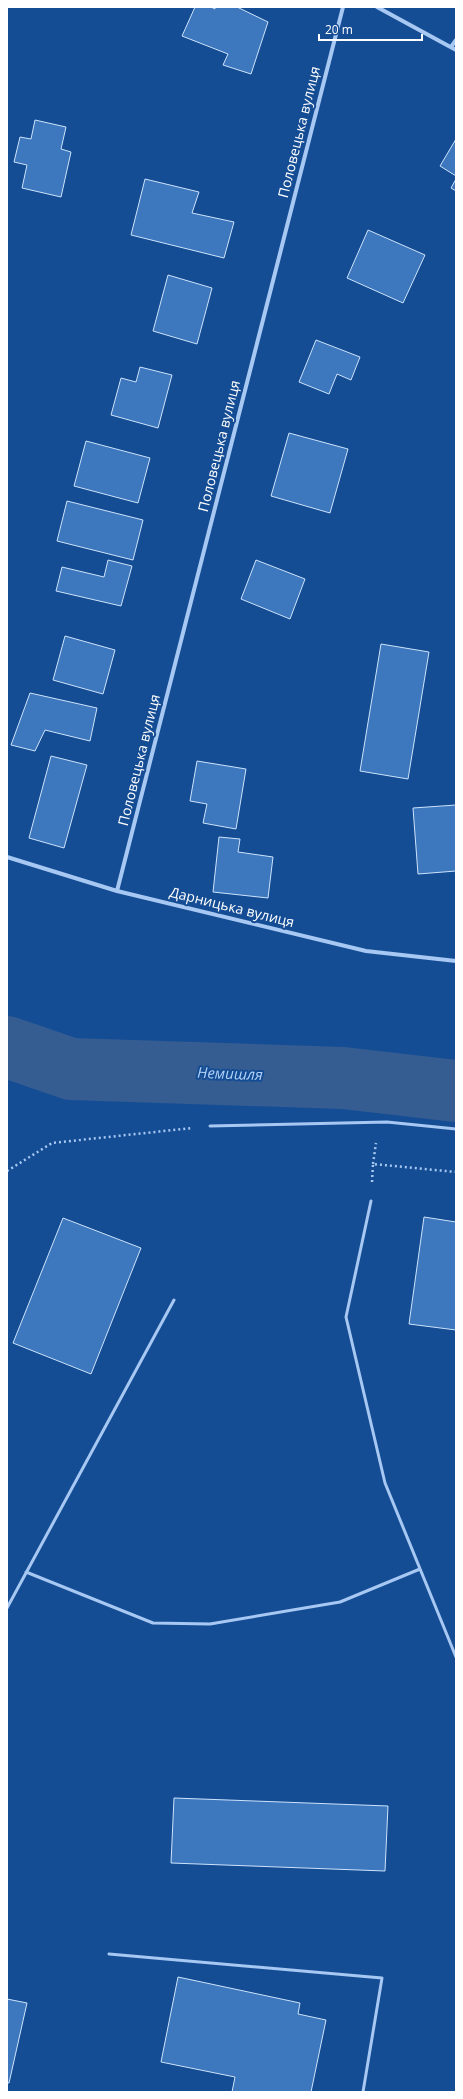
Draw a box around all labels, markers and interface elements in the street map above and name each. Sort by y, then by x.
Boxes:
scale bar [319,16,422,42]
text: 20 m [325,21,353,38]
street label: Половецька вулиця [273,64,324,200]
street label: Половецька вулиця [193,378,244,514]
street label: Половецька вулиця [113,692,164,828]
street label: Дарницька вулиця [168,882,296,931]
water label: Немишля [197,1062,263,1084]

